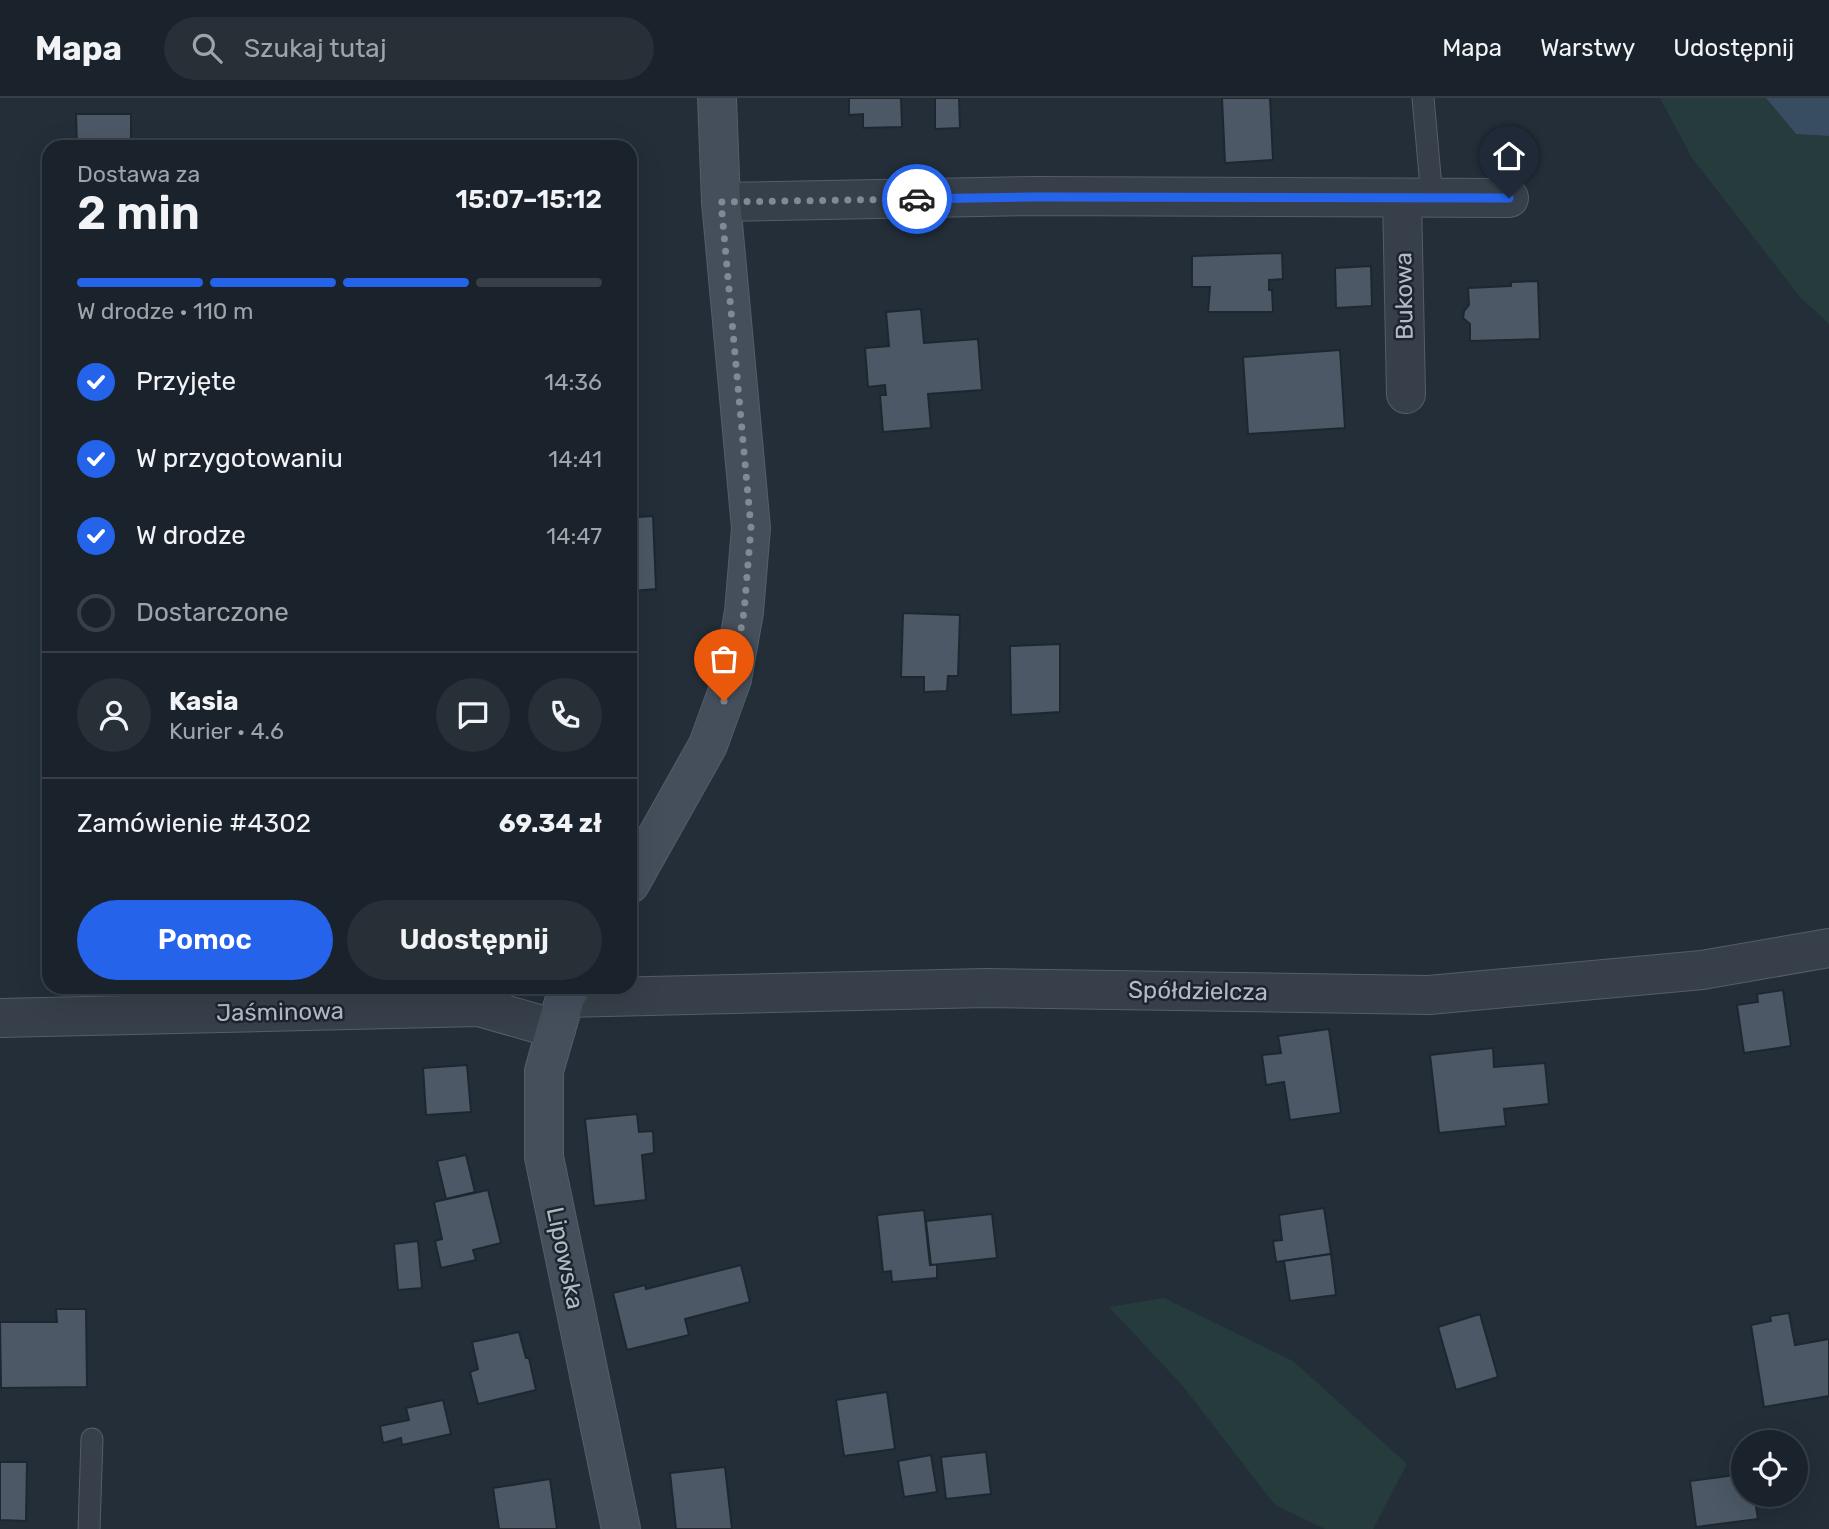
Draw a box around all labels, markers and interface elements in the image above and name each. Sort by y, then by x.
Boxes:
search box [164,17,654,80]
text: Mapa [35,29,122,68]
icon: search [188,29,226,67]
text: Szukaj tutaj [244,33,387,64]
text: Mapa [1442,34,1502,62]
text: Warstwy [1540,34,1635,62]
text: Udostępnij [1673,34,1794,62]
pin [1479,126,1539,198]
icon: home [1490,137,1528,175]
text: Dostawa za [77,160,200,188]
courier [882,164,952,234]
icon: car [898,180,936,218]
text: 15:07–15:12 [455,184,602,215]
text: 2 min [77,186,200,241]
street label: Bukowa [1389,252,1419,340]
text: W drodze · 110 m [77,297,253,325]
icon: check [77,363,115,401]
text: Przyjęte [136,366,236,397]
text: 14:36 [544,368,602,396]
icon: check [77,440,115,478]
text: W przygotowaniu [136,443,343,474]
text: 14:41 [548,445,602,473]
icon: check [77,517,115,555]
text: W drodze [136,520,246,551]
text: 14:47 [546,522,602,550]
text: Dostarczone [136,597,289,628]
pin [694,629,754,701]
icon: bag [705,640,743,678]
button: person [77,678,151,752]
button: chat [436,678,510,752]
button: phone [528,678,602,752]
text: Kasia [169,686,239,717]
text: Kurier · 4.6 [169,717,284,745]
text: Zamówienie #4302 [77,808,311,839]
text: 69.34 zł [499,808,602,839]
button: Pomoc [77,900,333,980]
button: Udostępnij [347,900,602,980]
street label: Spółdzielcza [1128,976,1268,1006]
street label: Jaśminowa [216,997,344,1027]
street label: Lipowska [541,1204,589,1312]
map controls [1731,1430,1808,1507]
button: locate [1731,1430,1808,1507]

